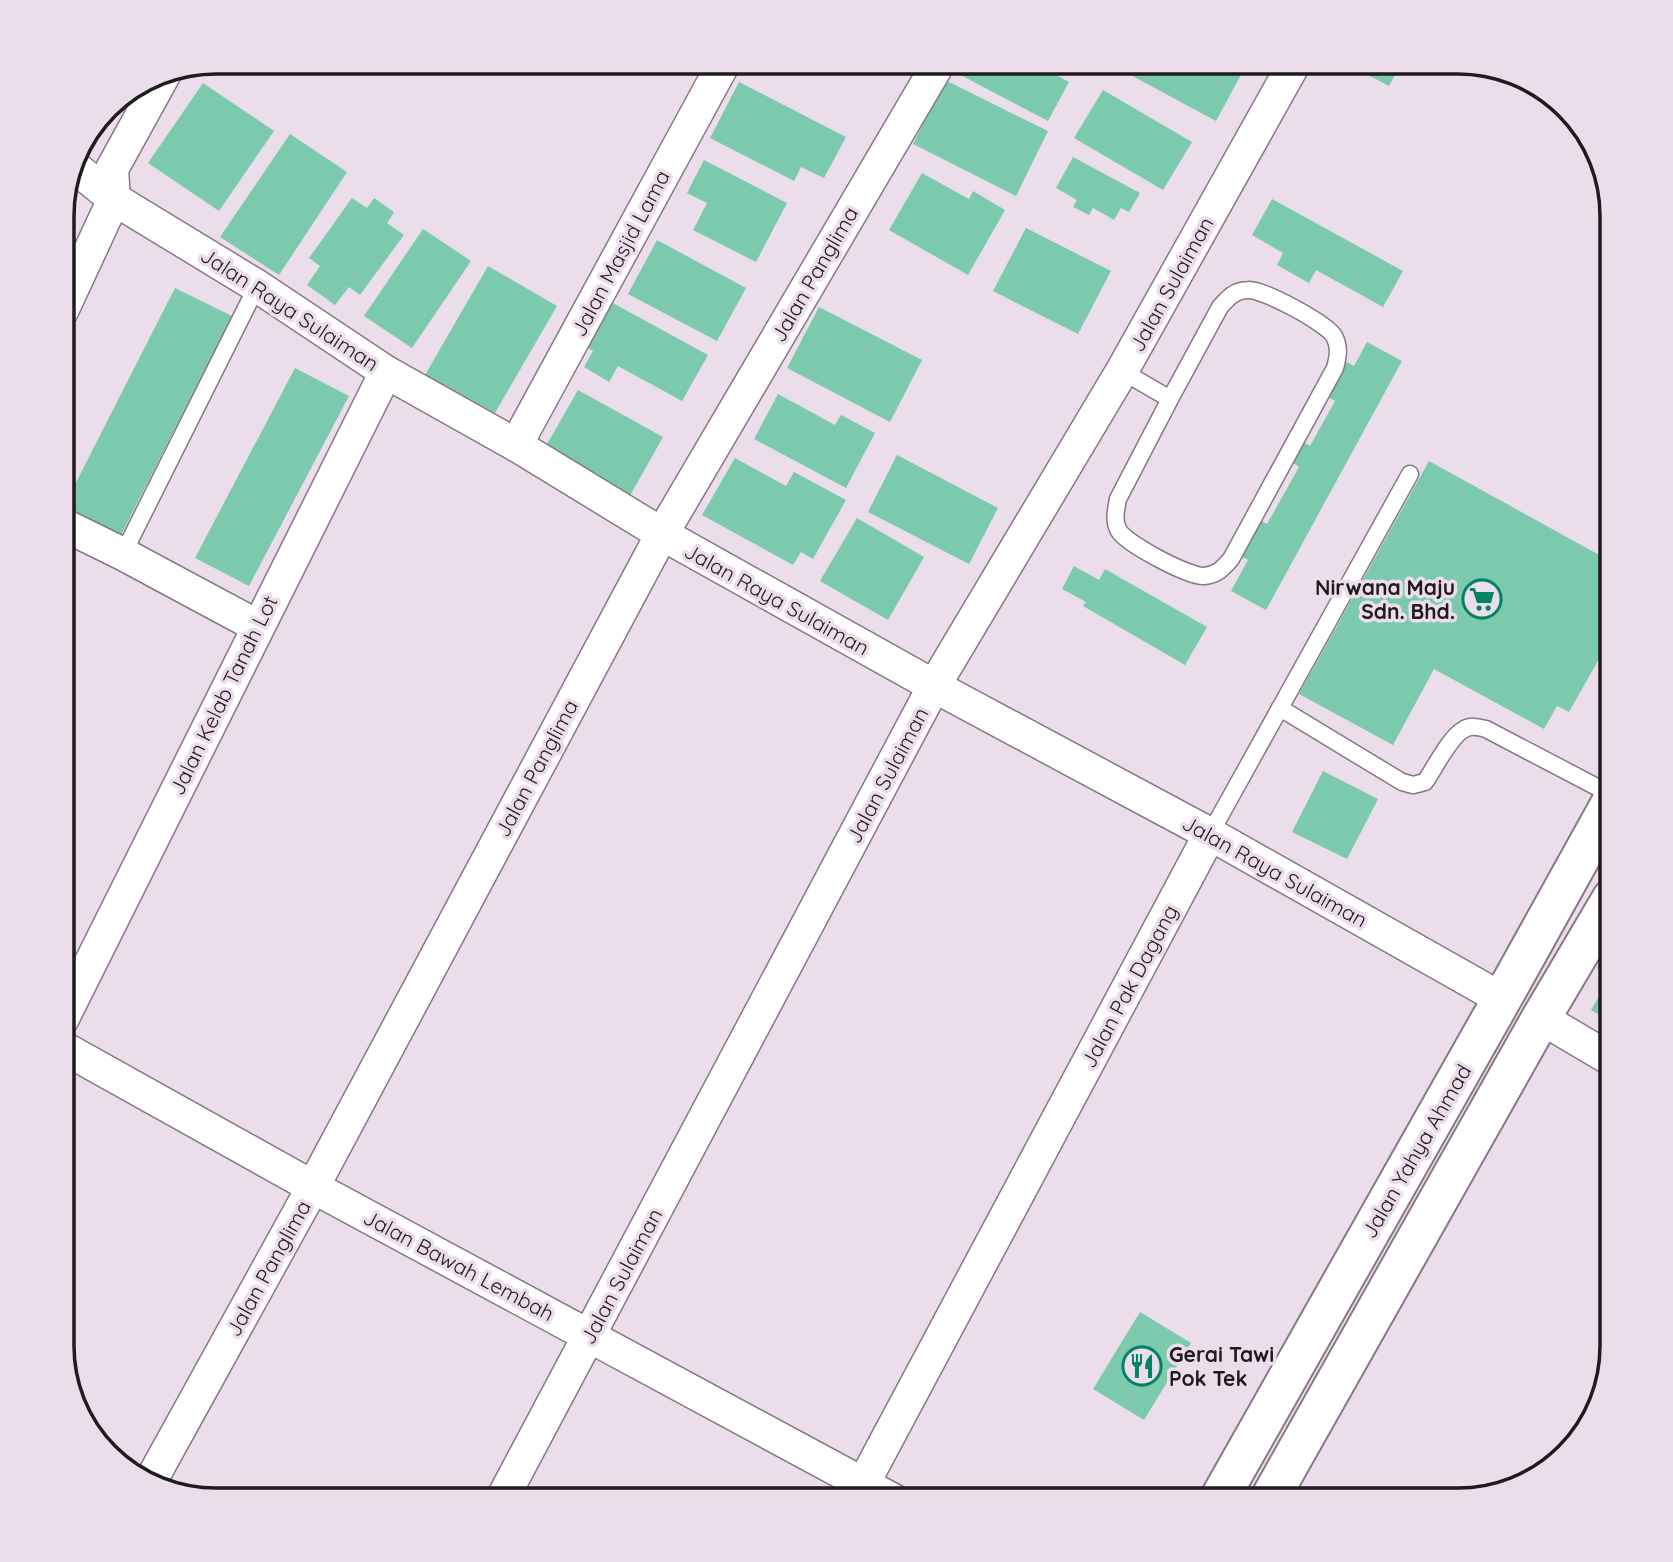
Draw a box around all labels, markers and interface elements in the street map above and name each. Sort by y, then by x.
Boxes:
street label: Jalan Masjid Lama [565,165,675,341]
street label: Jalan Panglima [765,202,863,346]
street label: Jalan Sulaiman [1123,212,1219,356]
street label: Jalan Raya Sulaiman [196,242,384,376]
street label: Jalan Raya Sulaiman [680,537,874,661]
place label: Nirwana Maju Sdn. Bhd. [1315,574,1455,624]
supermarket icon: Nirwana Maju Sdn. Bhd. [1461,578,1503,620]
street label: Jalan Kelab Tanah Lot [163,591,283,799]
street label: Jalan Panglima [489,695,583,841]
street label: Jalan Sulaiman [840,703,934,847]
street label: Jalan Raya Sulaiman [1178,809,1372,933]
street label: Jalan Pak Dagang [1075,900,1183,1072]
street label: Jalan Yahya Ahmad [1356,1060,1476,1242]
street label: Jalan Panglima [220,1195,316,1341]
street label: Jalan Bawah Lembah [359,1204,559,1326]
street label: Jalan Sulaiman [574,1204,668,1348]
place label: Gerai Tawi Pok Tek [1169,1341,1274,1391]
restaurant icon: Gerai Tawi Pok Tek [1121,1345,1163,1387]

